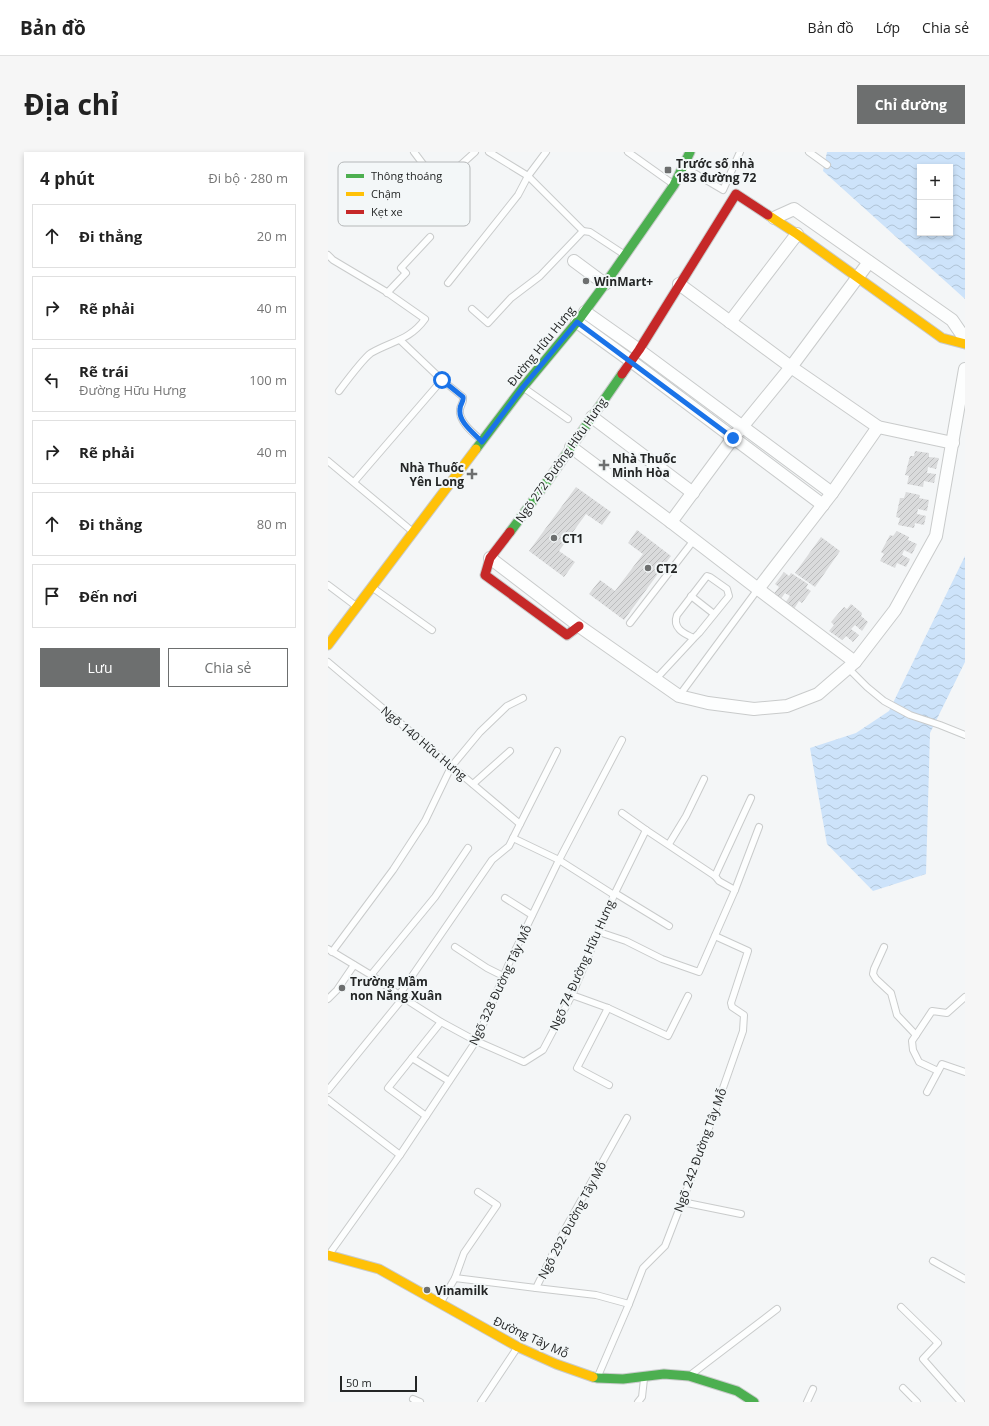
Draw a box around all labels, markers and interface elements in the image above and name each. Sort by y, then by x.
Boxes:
text: Bản đồ [20,15,86,41]
text: Bản đồ [808,18,854,37]
text: Lớp [876,18,900,37]
text: Chia sẻ [922,18,969,37]
text: Địa chỉ [24,85,119,123]
button: Chỉ đường [857,85,965,124]
place label: Trước số nhà 183 đường 72 [676,155,756,186]
legend [338,162,470,226]
map controls [917,164,953,236]
button: + [917,164,953,200]
marker: Trước số nhà 183 đường 72 [663,165,673,175]
text: 4 phút [40,167,95,190]
text: Thông thoáng [371,168,442,183]
text: Đi bộ · 280 m [208,169,288,187]
text: Chậm [371,186,401,201]
button: − [917,200,953,236]
text: Kẹt xe [371,204,403,219]
icon: ahead [41,225,63,247]
text: Đi thẳng [79,226,142,246]
text: 20 m [257,227,287,245]
place label: WinMart+ [594,273,653,290]
marker: WinMart+ [581,276,591,286]
icon: right [41,297,63,319]
text: Rẽ phải [79,298,135,318]
text: 40 m [257,299,287,317]
street label: Đường Hữu Hưng [503,302,579,390]
text: Rẽ trái [79,361,129,381]
icon: left [41,369,63,391]
text: 100 m [249,371,287,389]
route start [433,371,451,389]
text: Đường Hữu Hưng [79,381,186,399]
street label: Ngõ 272 Đường Hữu Hưng [511,394,611,526]
route end [724,429,742,447]
icon: right [41,441,63,463]
text: Rẽ phải [79,442,135,462]
text: 40 m [257,443,287,461]
place label: Nhà Thuốc Minh Hòa [612,450,676,481]
place label: Nhà Thuốc Yên Long [400,459,464,490]
marker: Nhà Thuốc Minh Hòa [599,460,609,470]
marker: Nhà Thuốc Yên Long [467,469,477,479]
icon: ahead [41,513,63,535]
text: Đi thẳng [79,514,142,534]
text: 80 m [257,515,287,533]
place label: CT1 [562,530,583,547]
marker: CT1 [549,533,559,543]
place label: CT2 [656,560,678,577]
marker: CT2 [643,563,653,573]
icon: arrive [41,585,63,607]
text: Đến nơi [79,586,137,606]
button: Lưu [40,648,160,687]
button: Chia sẻ [168,648,288,687]
street label: Ngõ 140 Hữu Hưng [377,702,471,784]
street label: Ngõ 74 Đường Hữu Hưng [545,896,619,1033]
street label: Ngõ 328 Đường Tây Mỗ [465,922,535,1048]
place label: Trường Mầm non Nắng Xuân [350,973,442,1004]
marker: Trường Mầm non Nắng Xuân [337,983,347,993]
street label: Ngõ 242 Đường Tây Mỗ [670,1086,730,1214]
street label: Ngõ 292 Đường Tây Mỗ [534,1158,610,1282]
place label: Vinamilk [435,1282,489,1299]
marker: Vinamilk [422,1285,432,1295]
street label: Đường Tây Mỗ [491,1312,571,1362]
scale bar [340,1374,417,1393]
text: 50 m [346,1375,372,1390]

